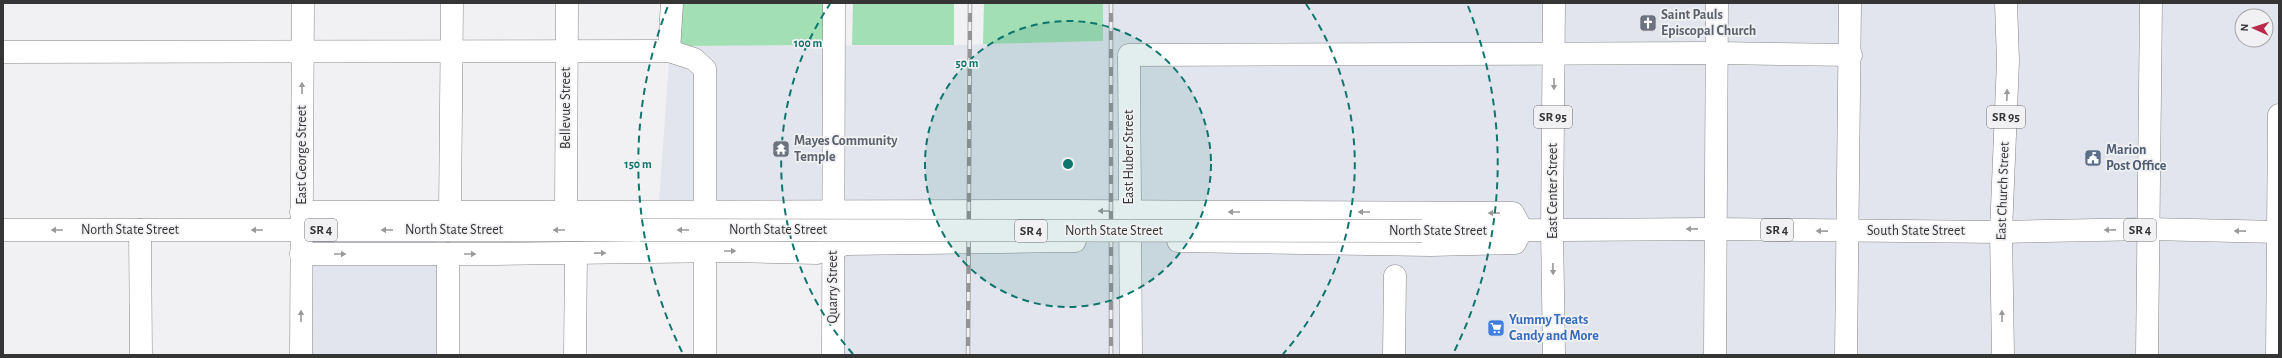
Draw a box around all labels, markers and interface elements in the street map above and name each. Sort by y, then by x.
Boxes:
place label: Saint Pauls Episcopal Church [1661,8,1756,38]
north arrow [2234,8,2274,48]
church icon: Saint Pauls Episcopal Church [1638,13,1658,33]
text: N [2239,23,2250,32]
text: 100 m [794,37,822,49]
text: 50 m [956,57,979,69]
street label: Bellevue Street [559,66,573,149]
one-way arrow [1550,78,1557,90]
one-way arrow [299,81,305,94]
one-way arrow [2003,89,2010,101]
street label: East George Street [295,105,309,205]
road number: SR 95 [1534,106,1572,128]
road number: SR 95 [1987,106,2025,128]
street label: East Huber Street [1122,109,1136,204]
place label: Mayes Community Temple [794,134,898,164]
temple icon: Mayes Community Temple [771,139,791,159]
street label: East Church Street [1994,141,2012,241]
street label: East Center Street [1546,142,1560,239]
place label: Marion Post Office [2106,143,2167,173]
public building icon: Marion Post Office [2083,148,2103,168]
centre of rings [1061,157,1075,171]
text: 150 m [624,158,652,170]
one-way arrow [1097,208,1110,214]
one-way arrow [1227,209,1240,215]
one-way arrow [1357,209,1370,215]
one-way arrow [1487,210,1500,216]
road number: SR 4 [305,219,337,241]
road number: SR 4 [1761,219,1793,241]
road number: SR 4 [2124,219,2156,241]
road number: SR 4 [1015,220,1047,242]
street label: North State Street [81,223,180,237]
street label: North State Street [405,223,504,237]
street label: North State Street [729,223,828,237]
street label: North State Street [1065,224,1164,238]
street label: North State Street [1389,224,1488,238]
street label: South State Street [1867,224,1965,238]
one-way arrow [1685,226,1698,232]
one-way arrow [50,227,63,233]
one-way arrow [250,227,263,233]
one-way arrow [380,227,393,233]
one-way arrow [552,227,565,233]
one-way arrow [676,227,689,233]
one-way arrow [2103,227,2116,233]
one-way arrow [1815,228,1828,234]
one-way arrow [2233,228,2246,234]
one-way arrow [724,248,737,254]
one-way arrow [594,249,606,256]
street label: Quarry Street [826,250,840,323]
one-way arrow [334,251,347,257]
one-way arrow [464,251,477,257]
one-way arrow [1550,263,1556,276]
one-way arrow [298,309,304,322]
one-way arrow [1999,309,2005,322]
place label: Yummy Treats Candy and More [1509,313,1599,343]
supermarket icon: Yummy Treats Candy and More [1486,318,1506,338]

